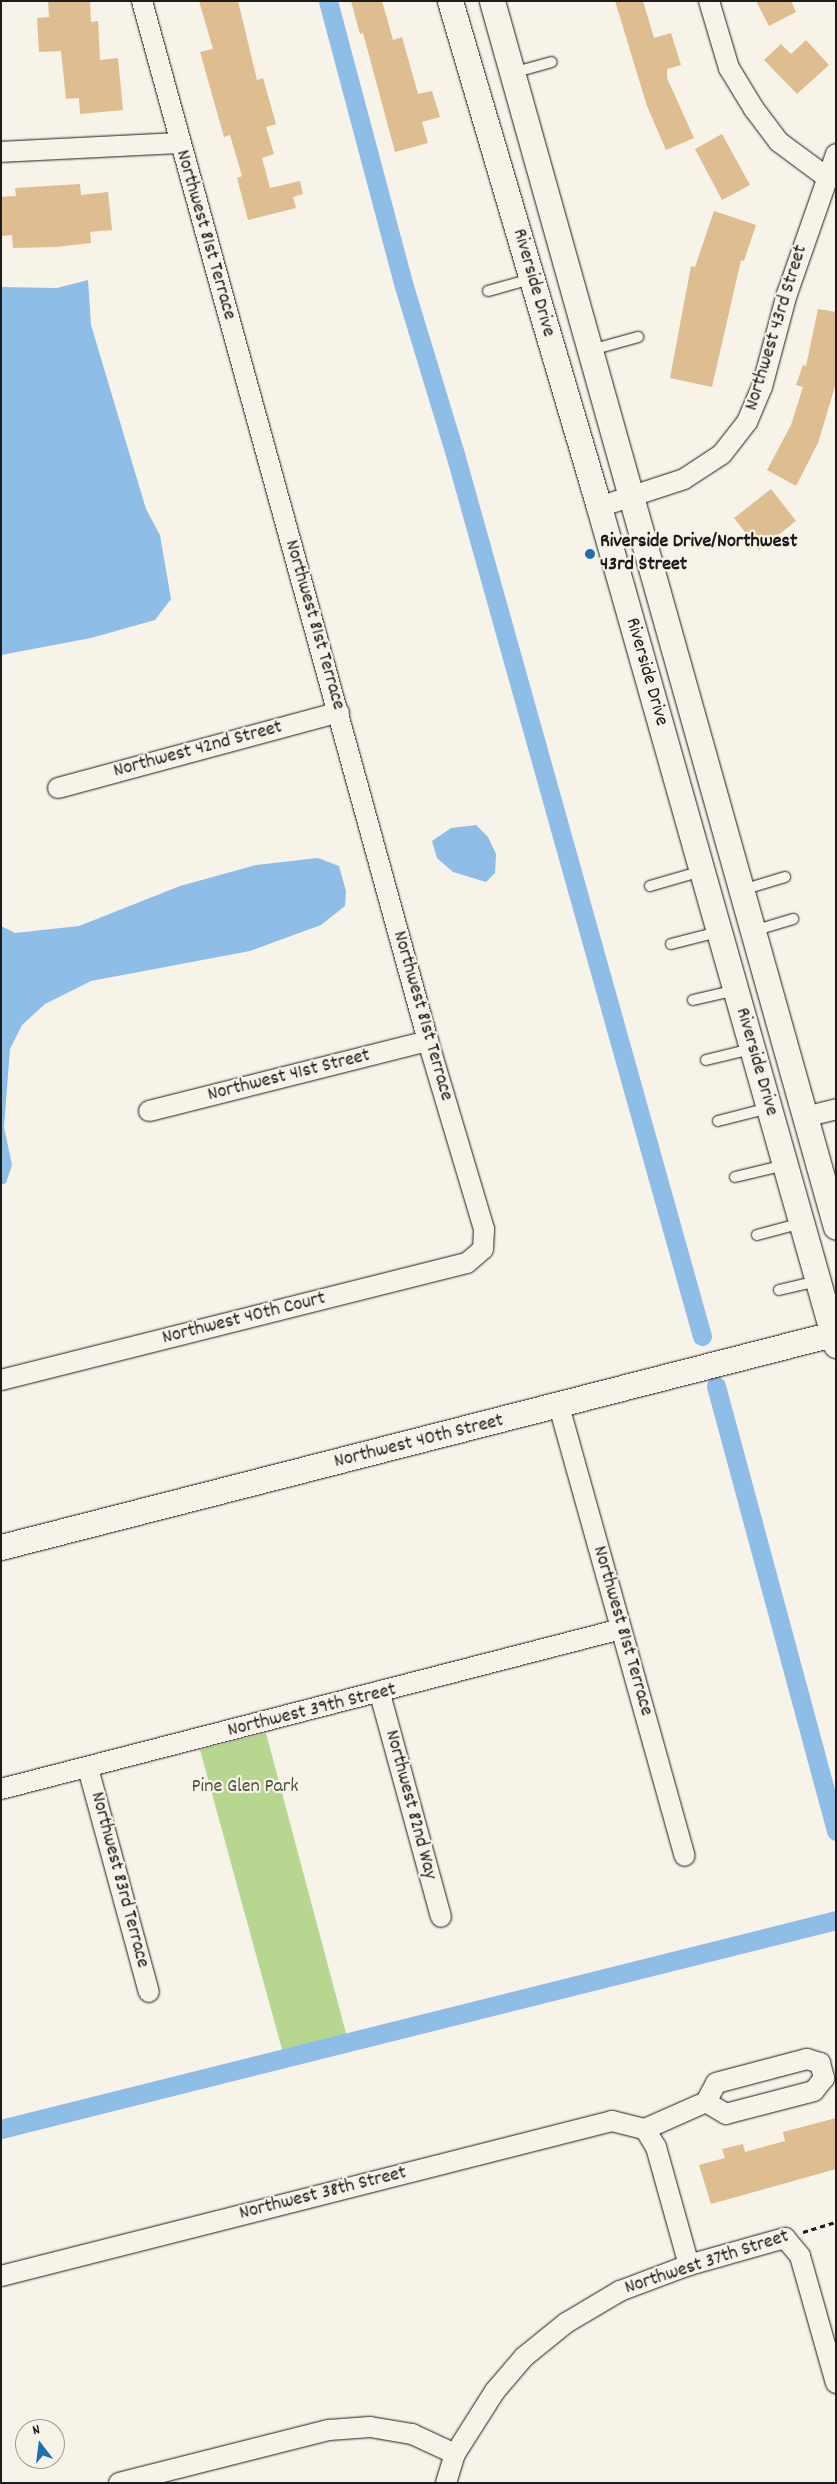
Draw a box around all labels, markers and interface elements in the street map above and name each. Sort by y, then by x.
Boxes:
street label: Northwest 81st Terrace [169,147,241,323]
street label: Riverside Drive [506,226,560,340]
street label: Northwest 43rd Street [740,242,814,414]
place label: Riverside Drive/Northwest 43rd Street [600,530,797,577]
street label: Northwest 81st Terrace [278,537,350,713]
marker: Riverside Drive/Northwest 43rd Street [584,548,596,560]
street label: Riverside Drive [619,615,673,729]
street label: Northwest 42nd Street [111,716,285,784]
street label: Northwest 81st Terrace [386,928,458,1104]
street label: Riverside Drive [729,1005,783,1119]
street label: Northwest 41st Street [205,1044,373,1108]
street label: Northwest 40th Court [160,1287,328,1351]
street label: Northwest 40th Street [332,1409,506,1475]
street label: Northwest 81st Terrace [586,1543,658,1719]
street label: Northwest 39th Street [225,1678,399,1744]
street label: Northwest 82nd Way [379,1728,441,1882]
park label: Pine Glen Park [192,1775,298,1799]
street label: Northwest 83rd Terrace [84,1790,154,1970]
street label: Northwest 38th Street [237,2162,409,2226]
street label: Northwest 37th Street [622,2225,792,2301]
north arrow [15,2419,65,2469]
text: N [30,2420,42,2441]

